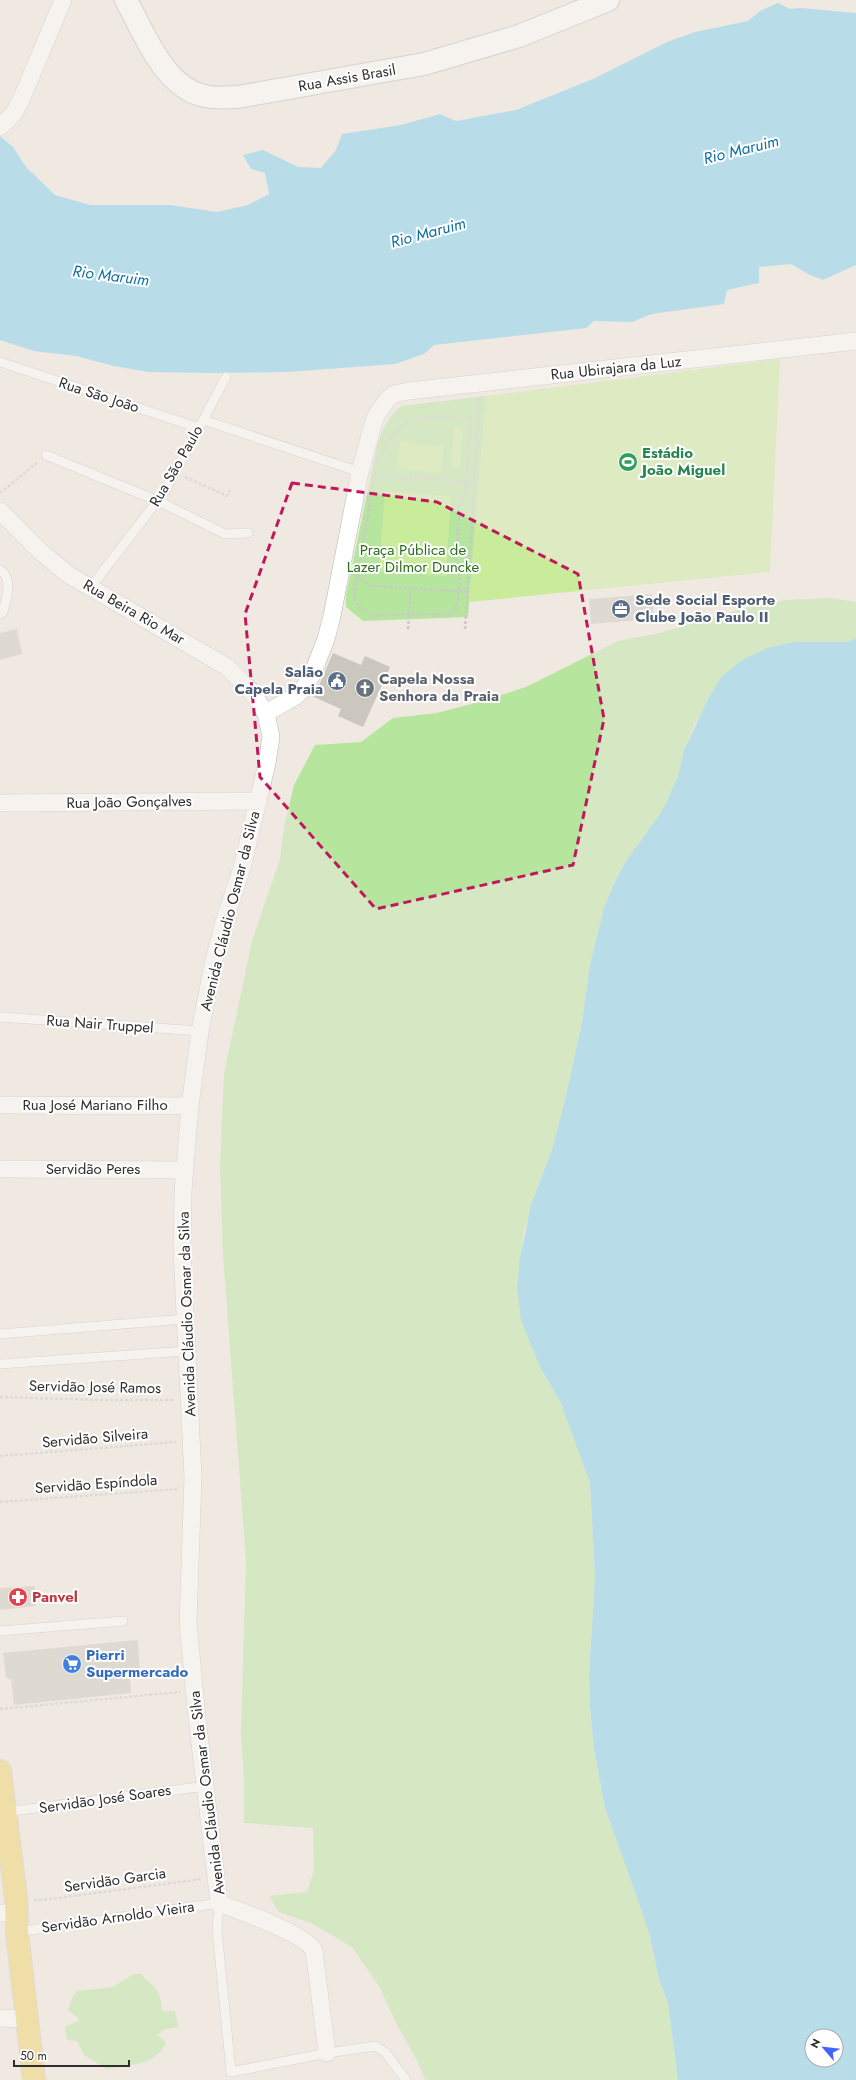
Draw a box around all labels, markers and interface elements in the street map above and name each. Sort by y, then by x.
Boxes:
street label: Rua Assis Brasil [297,59,397,97]
water label: Rio Maruim [701,129,781,170]
water label: Rio Maruim [388,211,468,254]
water label: Rio Maruim [71,259,151,292]
street label: Rua Ubirajara da Luz [549,350,683,386]
street label: Rua São João [56,372,142,418]
street label: Rua São Paulo [144,421,208,511]
place label: Estádio João Miguel [639,442,725,481]
sports icon: Estádio João Miguel [617,451,639,473]
park label: Praça Pública de Lazer Dilmor Duncke [347,539,479,578]
street label: Rua Beira Rio Mar [79,574,190,651]
place label: Sede Social Esporte Clube João Paulo II [635,589,776,628]
office icon: Sede Social Esporte Clube João Paulo II [610,598,632,620]
place label: Salão Capela Praia [234,661,323,700]
place label: Capela Nossa Senhora da Praia [379,668,499,707]
public building icon: Salão Capela Praia [326,670,348,692]
church icon: Capela Nossa Senhora da Praia [354,677,376,699]
street label: Rua João Gonçalves [66,790,192,814]
street label: Avenida Cláudio Osmar da Silva [194,809,266,1013]
street label: Rua Nair Truppel [46,1009,154,1039]
street label: Rua José Mariano Filho [22,1094,168,1116]
street label: Servidão Peres [46,1158,140,1180]
street label: Avenida Cláudio Osmar da Silva [172,1211,202,1417]
street label: Servidão José Ramos [29,1375,161,1399]
street label: Servidão Silveira [41,1422,149,1454]
street label: Servidão Espíndola [34,1469,158,1499]
pharmacy icon: Panvel [7,1586,29,1608]
place label: Panvel [32,1586,78,1608]
place label: Pierri Supermercado [86,1644,189,1683]
supermarket icon: Pierri Supermercado [61,1653,83,1675]
street label: Avenida Cláudio Osmar da Silva [184,1690,230,1896]
street label: Servidão José Soares [38,1779,172,1819]
street label: Servidão Garcia [63,1862,167,1898]
street label: Servidão Arnoldo Vieira [40,1895,196,1939]
north arrow [804,2028,844,2068]
text: N [806,2036,824,2051]
scale bar [14,2042,129,2068]
text: 50 m [20,2047,47,2065]

